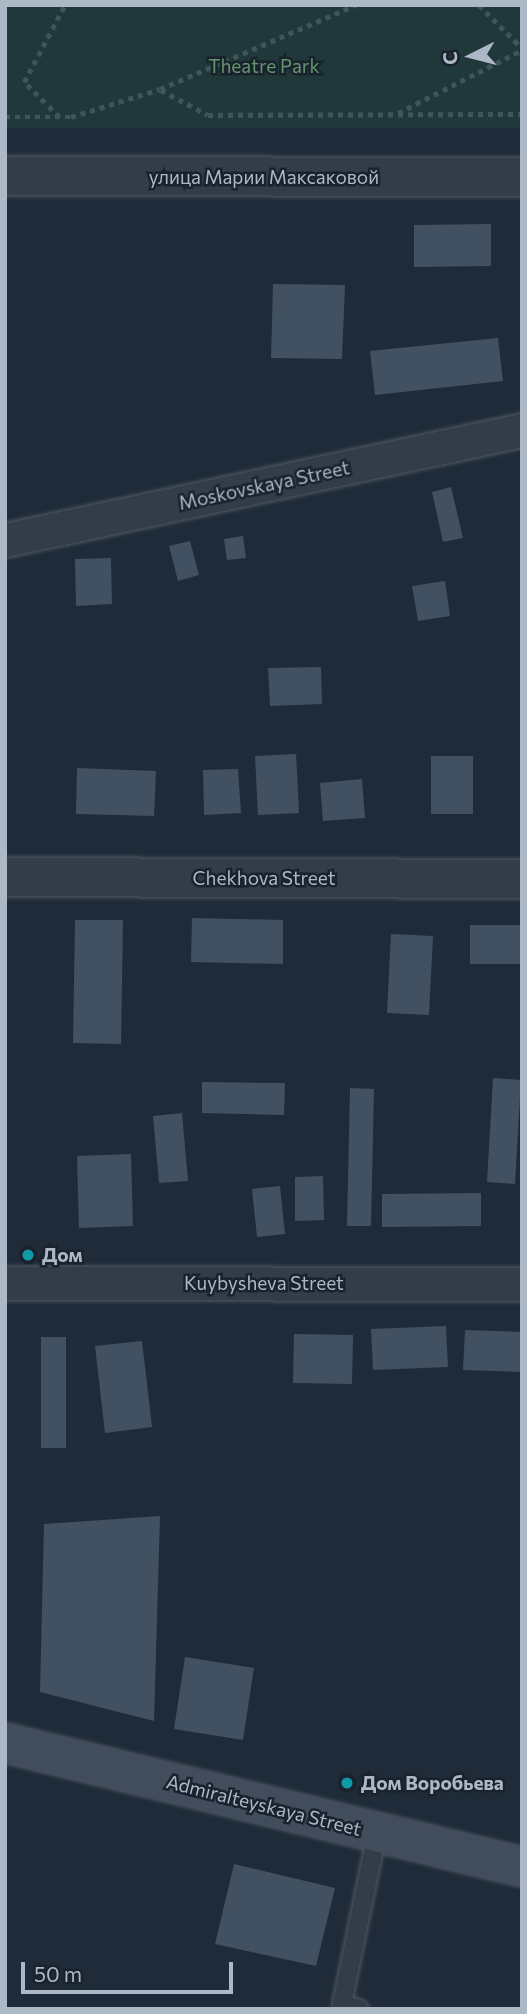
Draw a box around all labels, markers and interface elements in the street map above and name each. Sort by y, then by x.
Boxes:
north arrow [436,21,506,91]
text: С [438,51,462,66]
park label: Theatre Park [208,55,320,77]
street label: улица Марии Максаковой [149,166,379,188]
street label: Moskovskaya Street [177,456,351,514]
street label: Chekhova Street [193,867,335,889]
place label: Дом [42,1244,83,1266]
marker: Дом [20,1247,36,1263]
street label: Kuybysheva Street [184,1272,344,1294]
street label: Admiralteyskaya Street [164,1770,364,1840]
place label: Дом Воробьева [361,1772,504,1794]
marker: Дом Воробьева [339,1775,355,1791]
scale bar [24,1948,236,1992]
text: 50 m [34,1961,82,1986]

